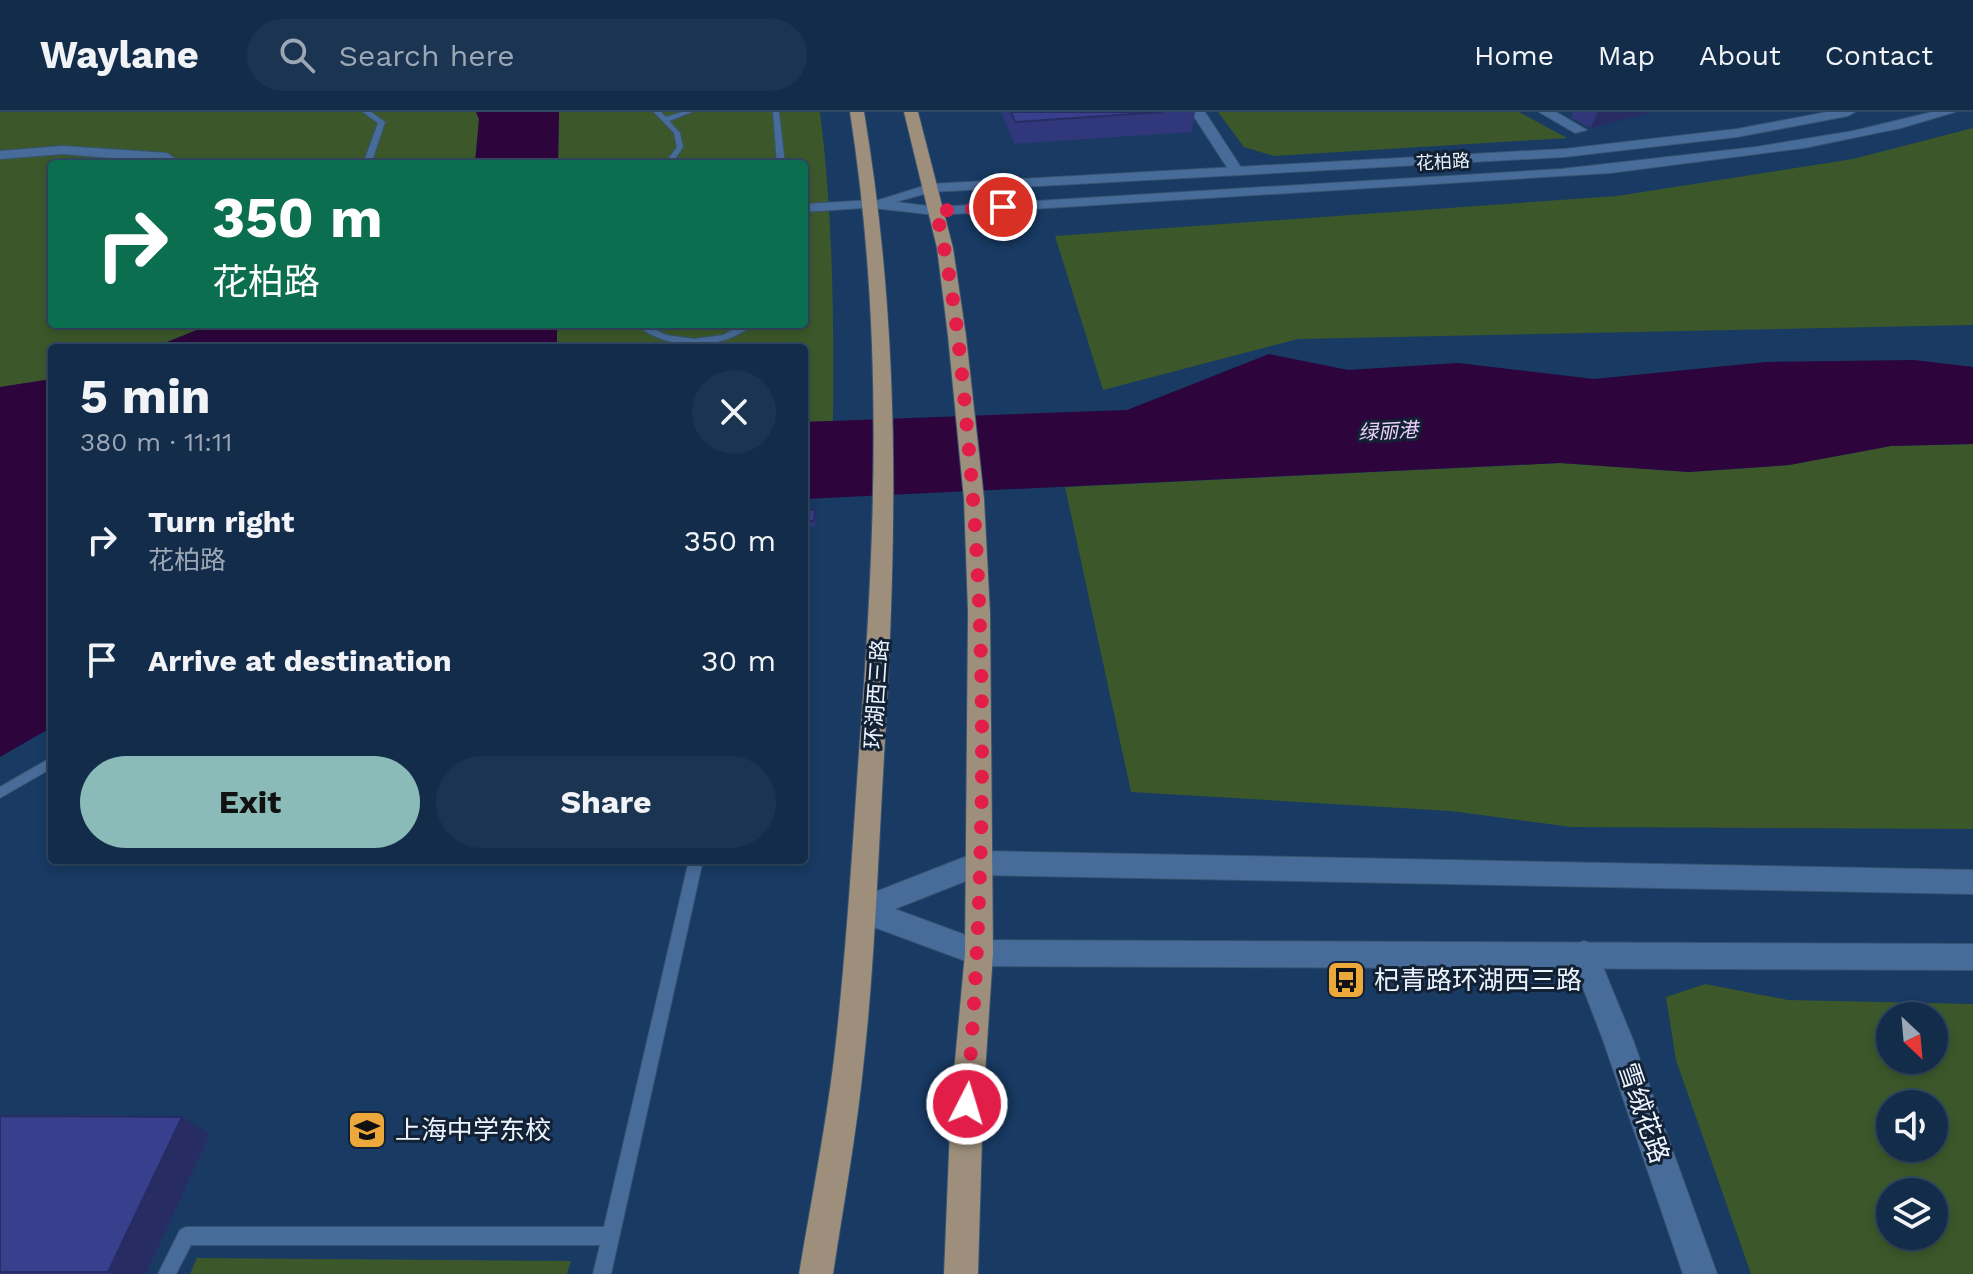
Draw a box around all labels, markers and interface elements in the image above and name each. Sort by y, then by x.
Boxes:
search box [247,19,807,91]
text: Waylane [40,33,199,77]
icon: search [275,33,319,77]
text: Search here [339,38,515,73]
text: Home [1474,39,1554,72]
text: Map [1598,39,1655,72]
text: About [1699,39,1781,72]
text: Contact [1825,39,1933,72]
street label: 花柏路 [1415,150,1470,173]
pin [969,173,1037,241]
text: 350 m [212,185,383,251]
icon: arrive [981,185,1025,229]
icon: right [80,192,184,296]
text: 花柏路 [212,261,320,303]
text: 5 min [80,368,211,425]
button: close [692,370,776,454]
water label: 绿丽港 [1357,417,1422,445]
text: 380 m · 11:11 [80,427,232,457]
text: Turn right [148,504,294,539]
icon: right [80,518,124,562]
text: 350 m [684,523,776,558]
text: 花柏路 [148,545,226,575]
icon: arrive [80,638,124,682]
street label: 环湖西三路 [860,638,893,750]
text: Arrive at destination [148,643,452,678]
text: 30 m [701,643,776,678]
button: Exit [80,756,420,848]
button: Share [436,756,776,848]
bus stop icon: 杞青路环湖西三路 [1325,959,1367,1001]
place label: 杞青路环湖西三路 [1374,965,1582,995]
north arrow [1876,1002,1948,1074]
map controls [1876,1002,1948,1250]
street label: 雪绒花路 [1613,1059,1675,1167]
position arrow [925,1062,1009,1146]
button: sound [1876,1090,1948,1162]
school or university icon: 上海中学东校 [346,1109,388,1151]
place label: 上海中学东校 [395,1115,551,1145]
button: layers [1876,1178,1948,1250]

